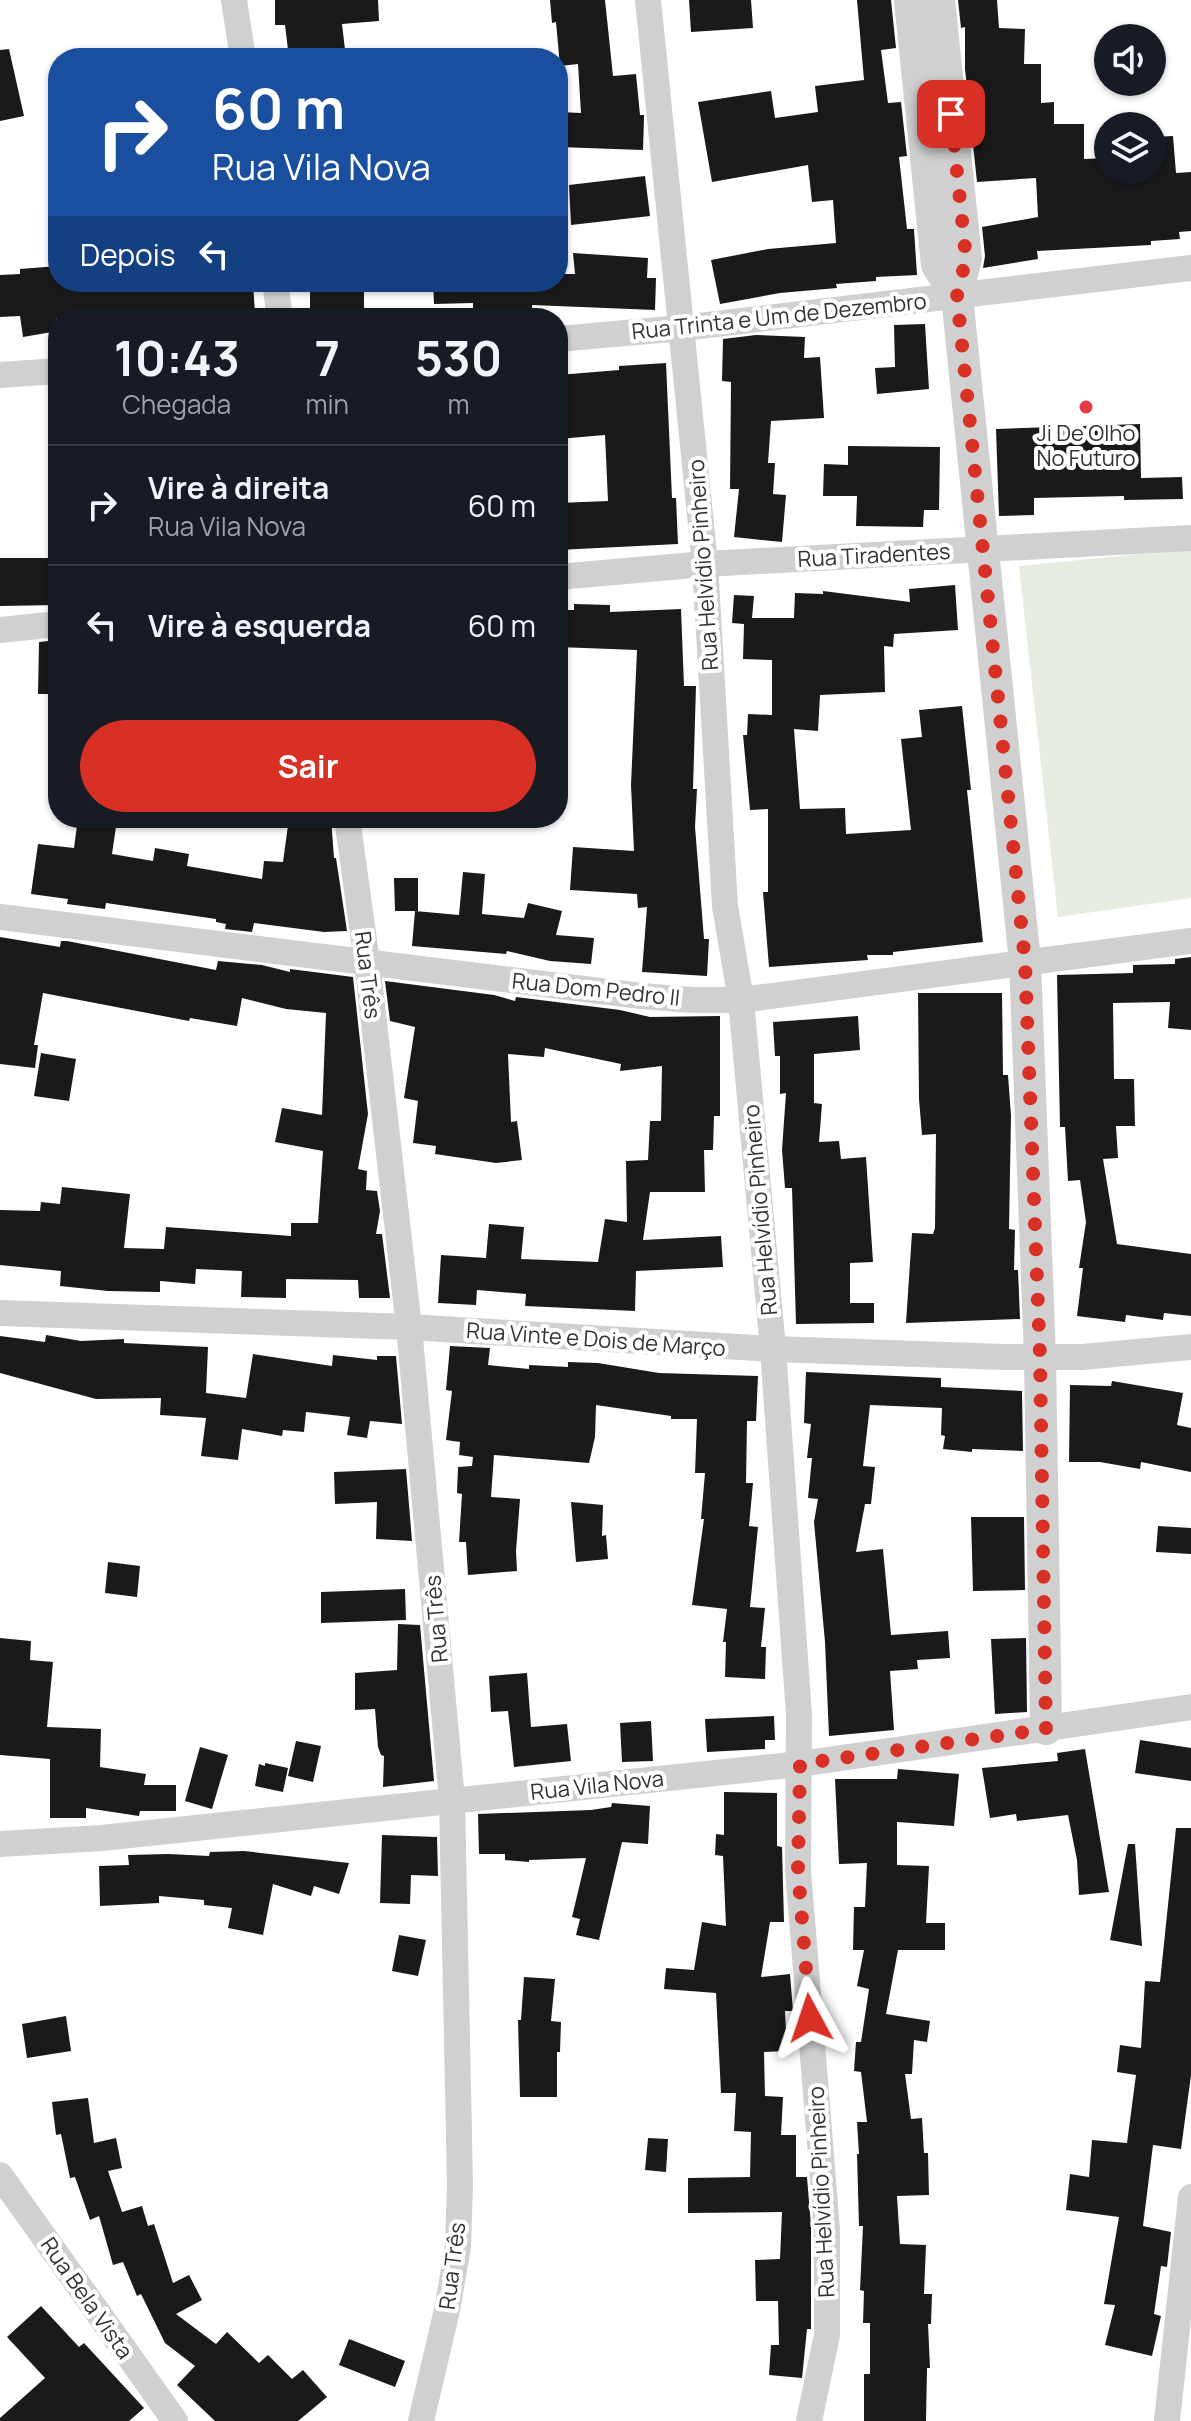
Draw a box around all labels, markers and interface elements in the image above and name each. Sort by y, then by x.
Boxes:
map controls [1094,24,1166,184]
button: sound [1094,24,1166,96]
text: 60 m [212,69,345,146]
icon: right [80,80,184,184]
pin [917,80,985,148]
icon: arrive [929,92,973,136]
button: layers [1094,112,1166,184]
text: Rua Vila Nova [212,142,431,191]
icon: left [192,232,236,276]
text: Depois [80,234,176,275]
street label: Rua Trinta e Um de Dezembro [630,286,928,346]
text: 10:43 [114,325,240,390]
text: 7 [314,325,340,390]
text: 530 [415,325,502,390]
text: Chegada [122,386,231,422]
text: min [305,386,349,422]
text: m [448,386,470,422]
marker: Ji De Olho No Futuro [1077,398,1095,416]
place label: Ji De Olho No Futuro [1036,418,1136,473]
street label: Rua Helvídio Pinheiro [681,458,725,672]
text: Vire à direita [148,467,329,508]
icon: right [80,483,124,527]
text: 60 m [468,485,536,526]
text: Rua Vila Nova [148,508,306,544]
street label: Rua Tiradentes [797,536,951,574]
icon: left [80,603,124,647]
text: Vire à esquerda [148,605,371,646]
text: 60 m [468,605,536,646]
button: Sair [80,720,536,812]
street label: Rua Três [348,930,388,1020]
street label: Rua Dom Pedro II [510,965,682,1013]
street label: Rua Helvídio Pinheiro [736,1103,784,1317]
street label: Rua Vinte e Dois de Março [465,1315,727,1363]
street label: Rua Três [417,1574,455,1664]
street label: Rua Vila Nova [529,1763,665,1807]
position arrow [768,1976,852,2060]
street label: Rua Helvídio Pinheiro [800,2085,842,2299]
street label: Rua Três [432,2221,472,2311]
street label: Rua Bela Vista [34,2231,140,2365]

